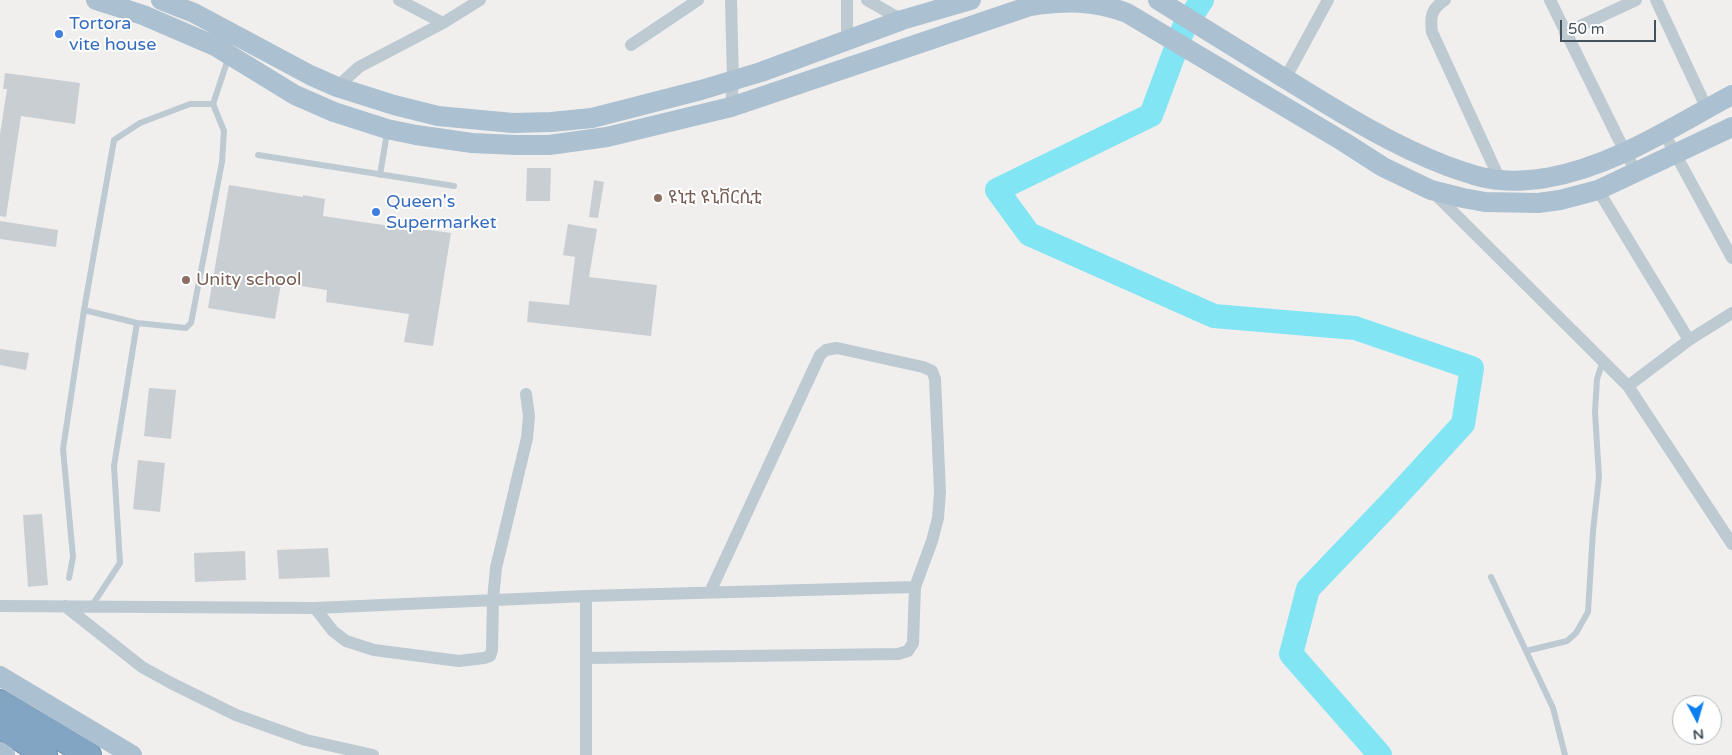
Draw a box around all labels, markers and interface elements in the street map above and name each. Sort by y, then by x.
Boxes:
scale bar [1562,10,1658,42]
place label: Tortora vite house [69,13,156,56]
text: 50 m [1568,20,1605,38]
marker: Tortora vite house [53,28,65,40]
place label: ዩኒቲ ዩኒቨርሲቲ [668,187,762,209]
place label: Queen's Supermarket [386,191,497,233]
marker: ዩኒቲ ዩኒቨርሲቲ [652,192,664,204]
marker: Queen's Supermarket [370,206,382,218]
place label: Unity school [196,269,301,291]
marker: Unity school [180,274,192,286]
north arrow [1672,695,1722,745]
text: N [1692,725,1705,743]

